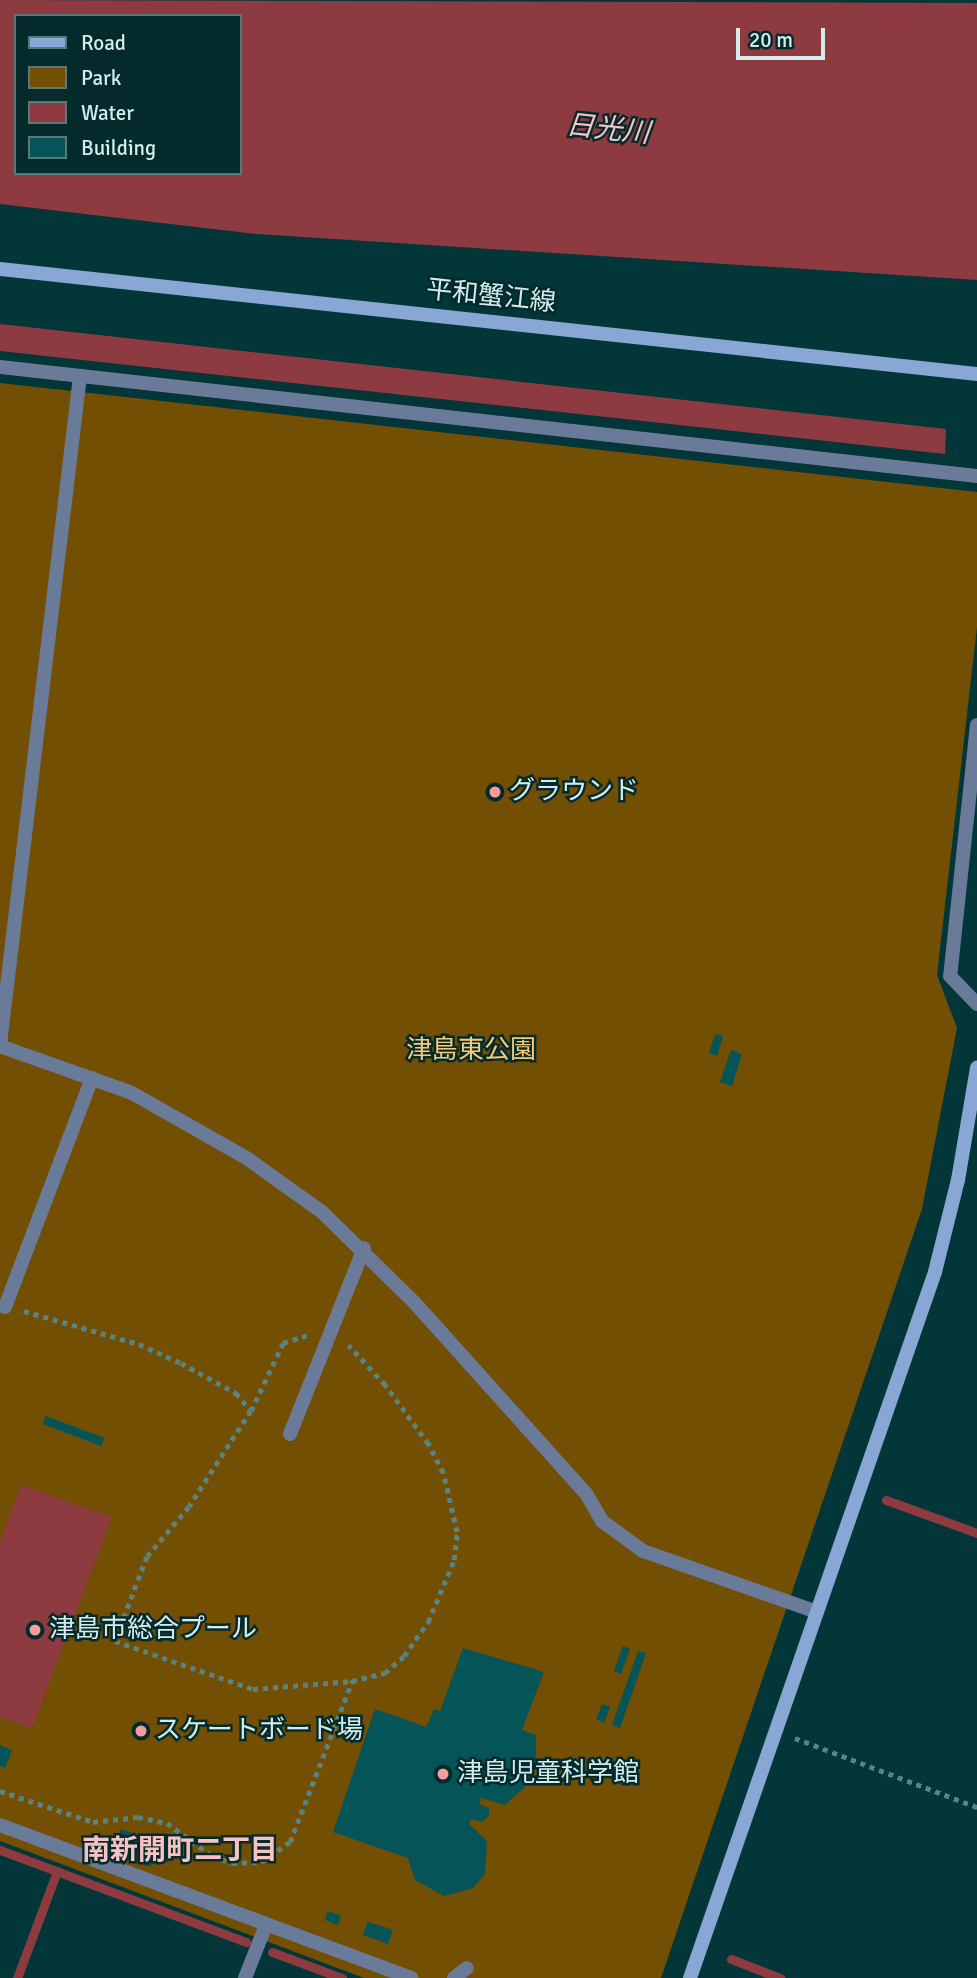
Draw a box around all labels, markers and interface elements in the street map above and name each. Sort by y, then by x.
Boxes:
legend [14,14,242,175]
scale bar [739,14,828,58]
text: 20 m [749,27,793,53]
text: Road [81,30,126,56]
text: Park [81,65,121,91]
text: Water [81,100,134,126]
water label: 日光川 [564,108,652,150]
text: Building [81,135,156,161]
street label: 平和蟹江線 [425,275,557,319]
place label: グラウンド [509,776,639,808]
marker: グラウンド [487,784,503,800]
park label: 津島東公園 [406,1035,536,1067]
place label: 津島市総合プール [49,1614,257,1646]
marker: 津島市総合プール [27,1622,43,1638]
place label: スケートボード場 [155,1715,363,1747]
marker: スケートボード場 [133,1723,149,1739]
place label: 津島児童科学館 [457,1758,639,1790]
marker: 津島児童科学館 [435,1766,451,1782]
district label: 南新開町二丁目 [82,1833,278,1867]

